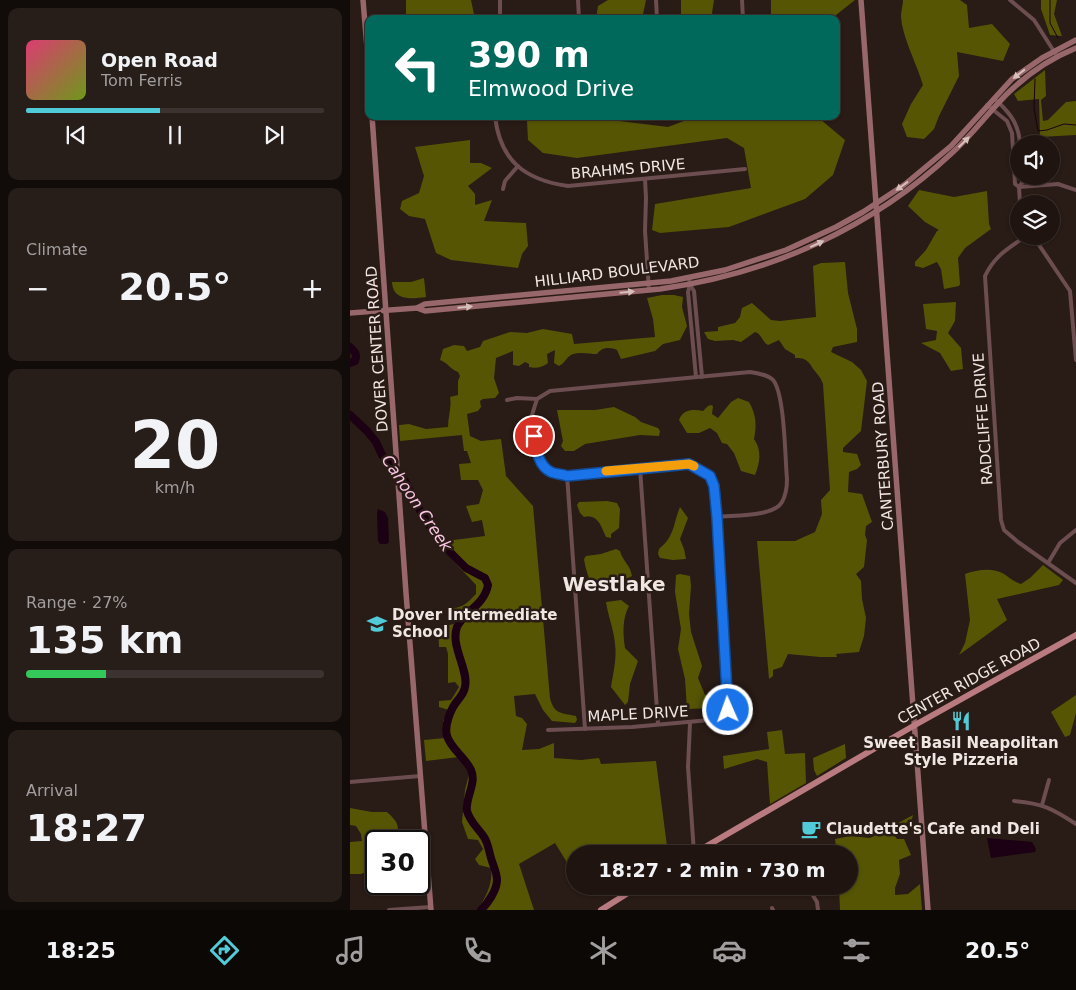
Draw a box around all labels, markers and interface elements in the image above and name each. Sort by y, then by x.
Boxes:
icon: left [385,35,450,100]
text: 390 m [468,35,590,75]
text: Open Road [101,49,218,71]
one-way arrow [1012,69,1026,79]
text: Tom Ferris [101,71,182,90]
text: Elmwood Drive [468,76,634,101]
icon: previous [62,121,90,149]
icon: pause [161,121,189,149]
icon: next [260,121,288,149]
map controls [1010,135,1060,245]
button: sound [1010,135,1060,185]
one-way arrow [958,136,970,148]
street label: BRAHMS DRIVE [570,155,686,183]
one-way arrow [895,181,909,191]
button: layers [1010,195,1060,245]
text: Climate [26,240,88,259]
one-way arrow [810,240,824,248]
street label: HILLIARD BOULEVARD [534,253,700,291]
text: 20.5° [119,265,231,309]
street label: DOVER CENTER ROAD [362,265,392,433]
text: − [26,272,49,305]
text: + [301,272,324,305]
one-way arrow [619,288,635,296]
one-way arrow [457,303,473,311]
street label: RADCLIFFE DRIVE [969,352,997,486]
street label: CANTERBURY ROAD [869,381,897,531]
text: 20 [130,408,220,483]
pin [513,415,555,457]
icon: arrive [520,422,548,450]
water label: Cahoon Creek [378,451,457,556]
text: km/h [155,478,195,497]
district label: Westlake [562,572,666,596]
text: Range · 27% [26,593,128,612]
place label: Dover Intermediate School [392,606,557,641]
school or university icon: Dover Intermediate School [366,613,388,635]
text: 135 km [26,618,183,662]
street label: CENTER RIDGE ROAD [894,634,1044,728]
position arrow [701,683,753,735]
street label: MAPLE DRIVE [587,702,689,726]
restaurant icon: Sweet Basil Neapolitan Style Pizzeria [950,710,972,732]
place label: Sweet Basil Neapolitan Style Pizzeria [863,734,1059,769]
text: Arrival [26,781,78,800]
text: 18:27 [26,806,147,850]
cafe icon: Claudette's Cafe and Deli [800,818,822,840]
place label: Claudette's Cafe and Deli [826,820,1040,838]
speed limit sign: 30 [365,830,430,895]
text: 18:27 · 2 min · 730 m [598,859,826,881]
icon: directions [207,933,242,968]
icon: music [333,933,368,968]
icon: phone [460,933,495,968]
icon: climate [586,933,621,968]
icon: car [712,933,747,968]
icon: filters [839,933,874,968]
text: 18:25 [46,938,116,963]
text: 20.5° [965,938,1030,963]

